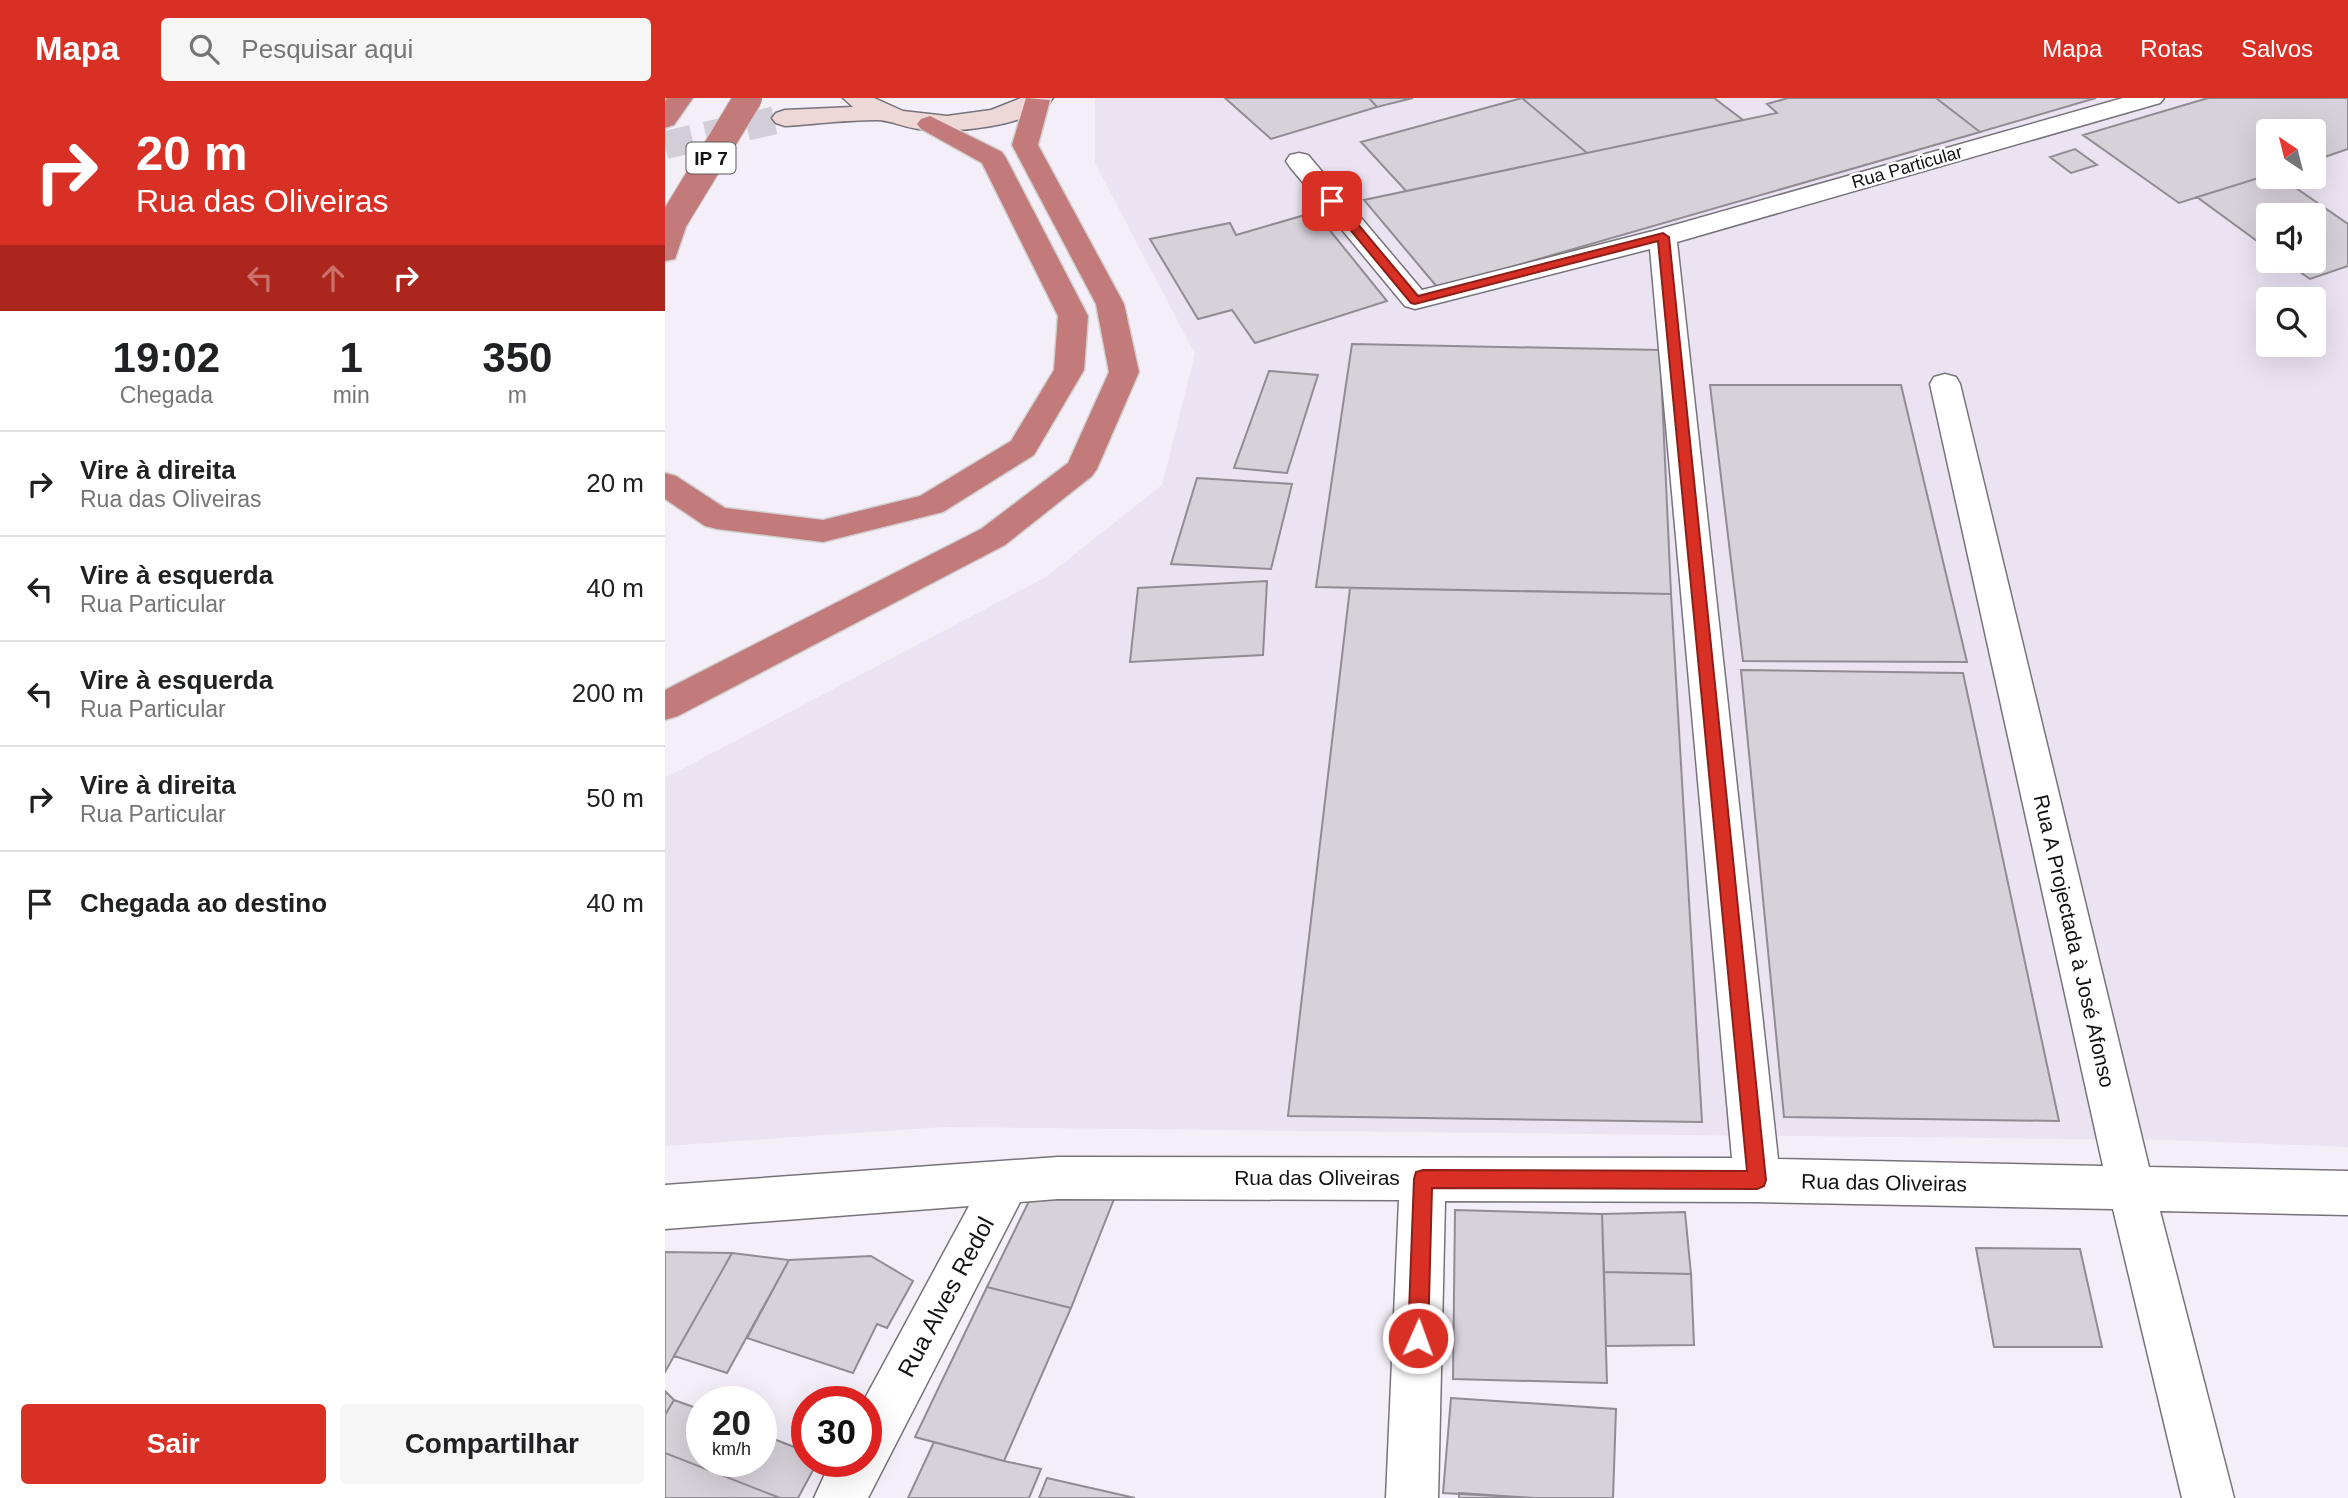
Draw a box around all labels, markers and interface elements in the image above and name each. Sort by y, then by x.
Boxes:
search box [161,18,651,81]
text: Mapa [35,30,119,67]
icon: search [185,30,223,68]
text: Pesquisar aqui [241,34,413,64]
text: Mapa [2042,35,2102,62]
text: Rotas [2140,35,2203,62]
text: Salvos [2241,35,2313,62]
north arrow [2256,119,2326,189]
map controls [2256,119,2326,357]
icon: right [21,126,112,217]
text: 20 m [136,126,248,180]
road number: IP 7 [687,142,735,174]
street label: Rua Particular [1849,142,1965,192]
pin [1302,171,1362,231]
icon: arrive [1313,182,1351,220]
text: Rua das Oliveiras [136,183,389,219]
button: sound [2256,203,2326,273]
icon: left [241,259,279,297]
icon: ahead [314,259,352,297]
icon: right [387,259,425,297]
button: search [2256,287,2326,357]
text: 19:02 [113,334,220,381]
text: 1 [339,334,363,381]
text: 350 [482,334,552,381]
text: Chegada [120,382,213,408]
text: min [333,382,370,408]
text: m [508,382,527,408]
text: Vire à direita [80,455,236,485]
icon: right [21,465,59,503]
text: 20 m [586,468,644,498]
text: Rua das Oliveiras [80,486,262,512]
text: Vire à esquerda [80,560,273,590]
icon: left [21,570,59,608]
text: 40 m [586,573,644,603]
text: Rua Particular [80,591,226,617]
text: Vire à esquerda [80,665,273,695]
icon: left [21,675,59,713]
text: 200 m [572,678,644,708]
text: Rua Particular [80,696,226,722]
text: Vire à direita [80,770,236,800]
icon: right [21,780,59,818]
text: 50 m [586,783,644,813]
street label: Rua A Projectada à José Afonso [2030,792,2119,1090]
text: Rua Particular [80,801,226,827]
icon: arrive [21,885,59,923]
text: Chegada ao destino [80,888,327,918]
text: 40 m [586,888,644,918]
street label: Rua das Oliveiras [1234,1166,1400,1189]
street label: Rua das Oliveiras [1801,1170,1967,1195]
street label: Rua Alves Redol [892,1212,999,1381]
position arrow [1381,1301,1455,1375]
speed limit sign: 30 [791,1386,882,1477]
text: 20 [712,1403,751,1442]
button: Sair [21,1404,326,1484]
button: Compartilhar [340,1404,644,1484]
text: km/h [712,1439,751,1459]

